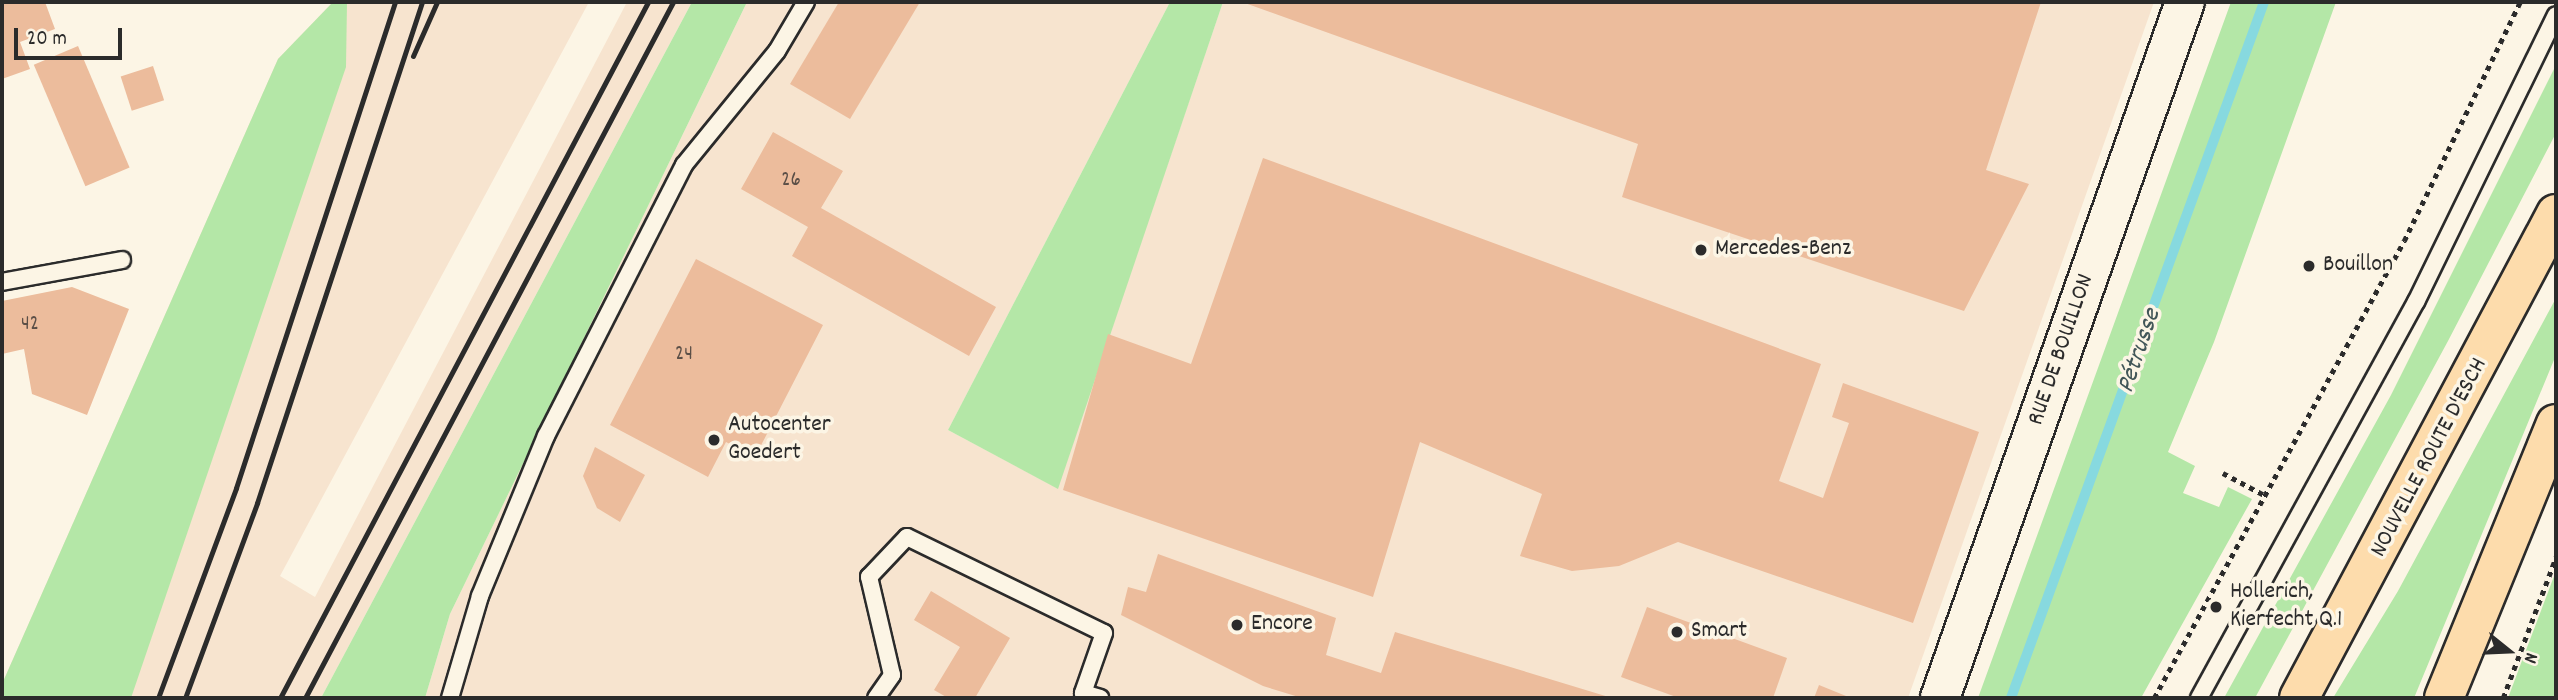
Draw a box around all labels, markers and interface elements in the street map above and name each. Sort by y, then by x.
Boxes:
scale bar [18,14,126,58]
text: 20 m [27,25,67,55]
house number: 26 [781,168,801,194]
place label: Mercedes-Benz [1715,236,1851,264]
marker: Mercedes-Benz [1693,242,1709,258]
place label: Bouillon [2323,252,2393,280]
marker: Bouillon [2301,258,2317,274]
street label: RUE DE BOUILLON [2023,271,2101,429]
water label: Pétrusse [2111,305,2169,397]
house number: 42 [21,312,39,338]
house number: 24 [675,342,693,368]
street label: NOUVELLE ROUTE D'ESCH [2365,353,2495,563]
place label: Autocenter Goedert [728,412,831,468]
marker: Autocenter Goedert [706,432,722,448]
place label: Hollerich, Kierfecht Q.1 [2230,579,2342,635]
marker: Hollerich, Kierfecht Q.1 [2208,599,2224,615]
place label: Encore [1251,611,1313,639]
north arrow [2474,616,2544,686]
marker: Encore [1229,617,1245,633]
place label: Smart [1691,618,1747,646]
marker: Smart [1669,624,1685,640]
text: N [2515,649,2544,666]

